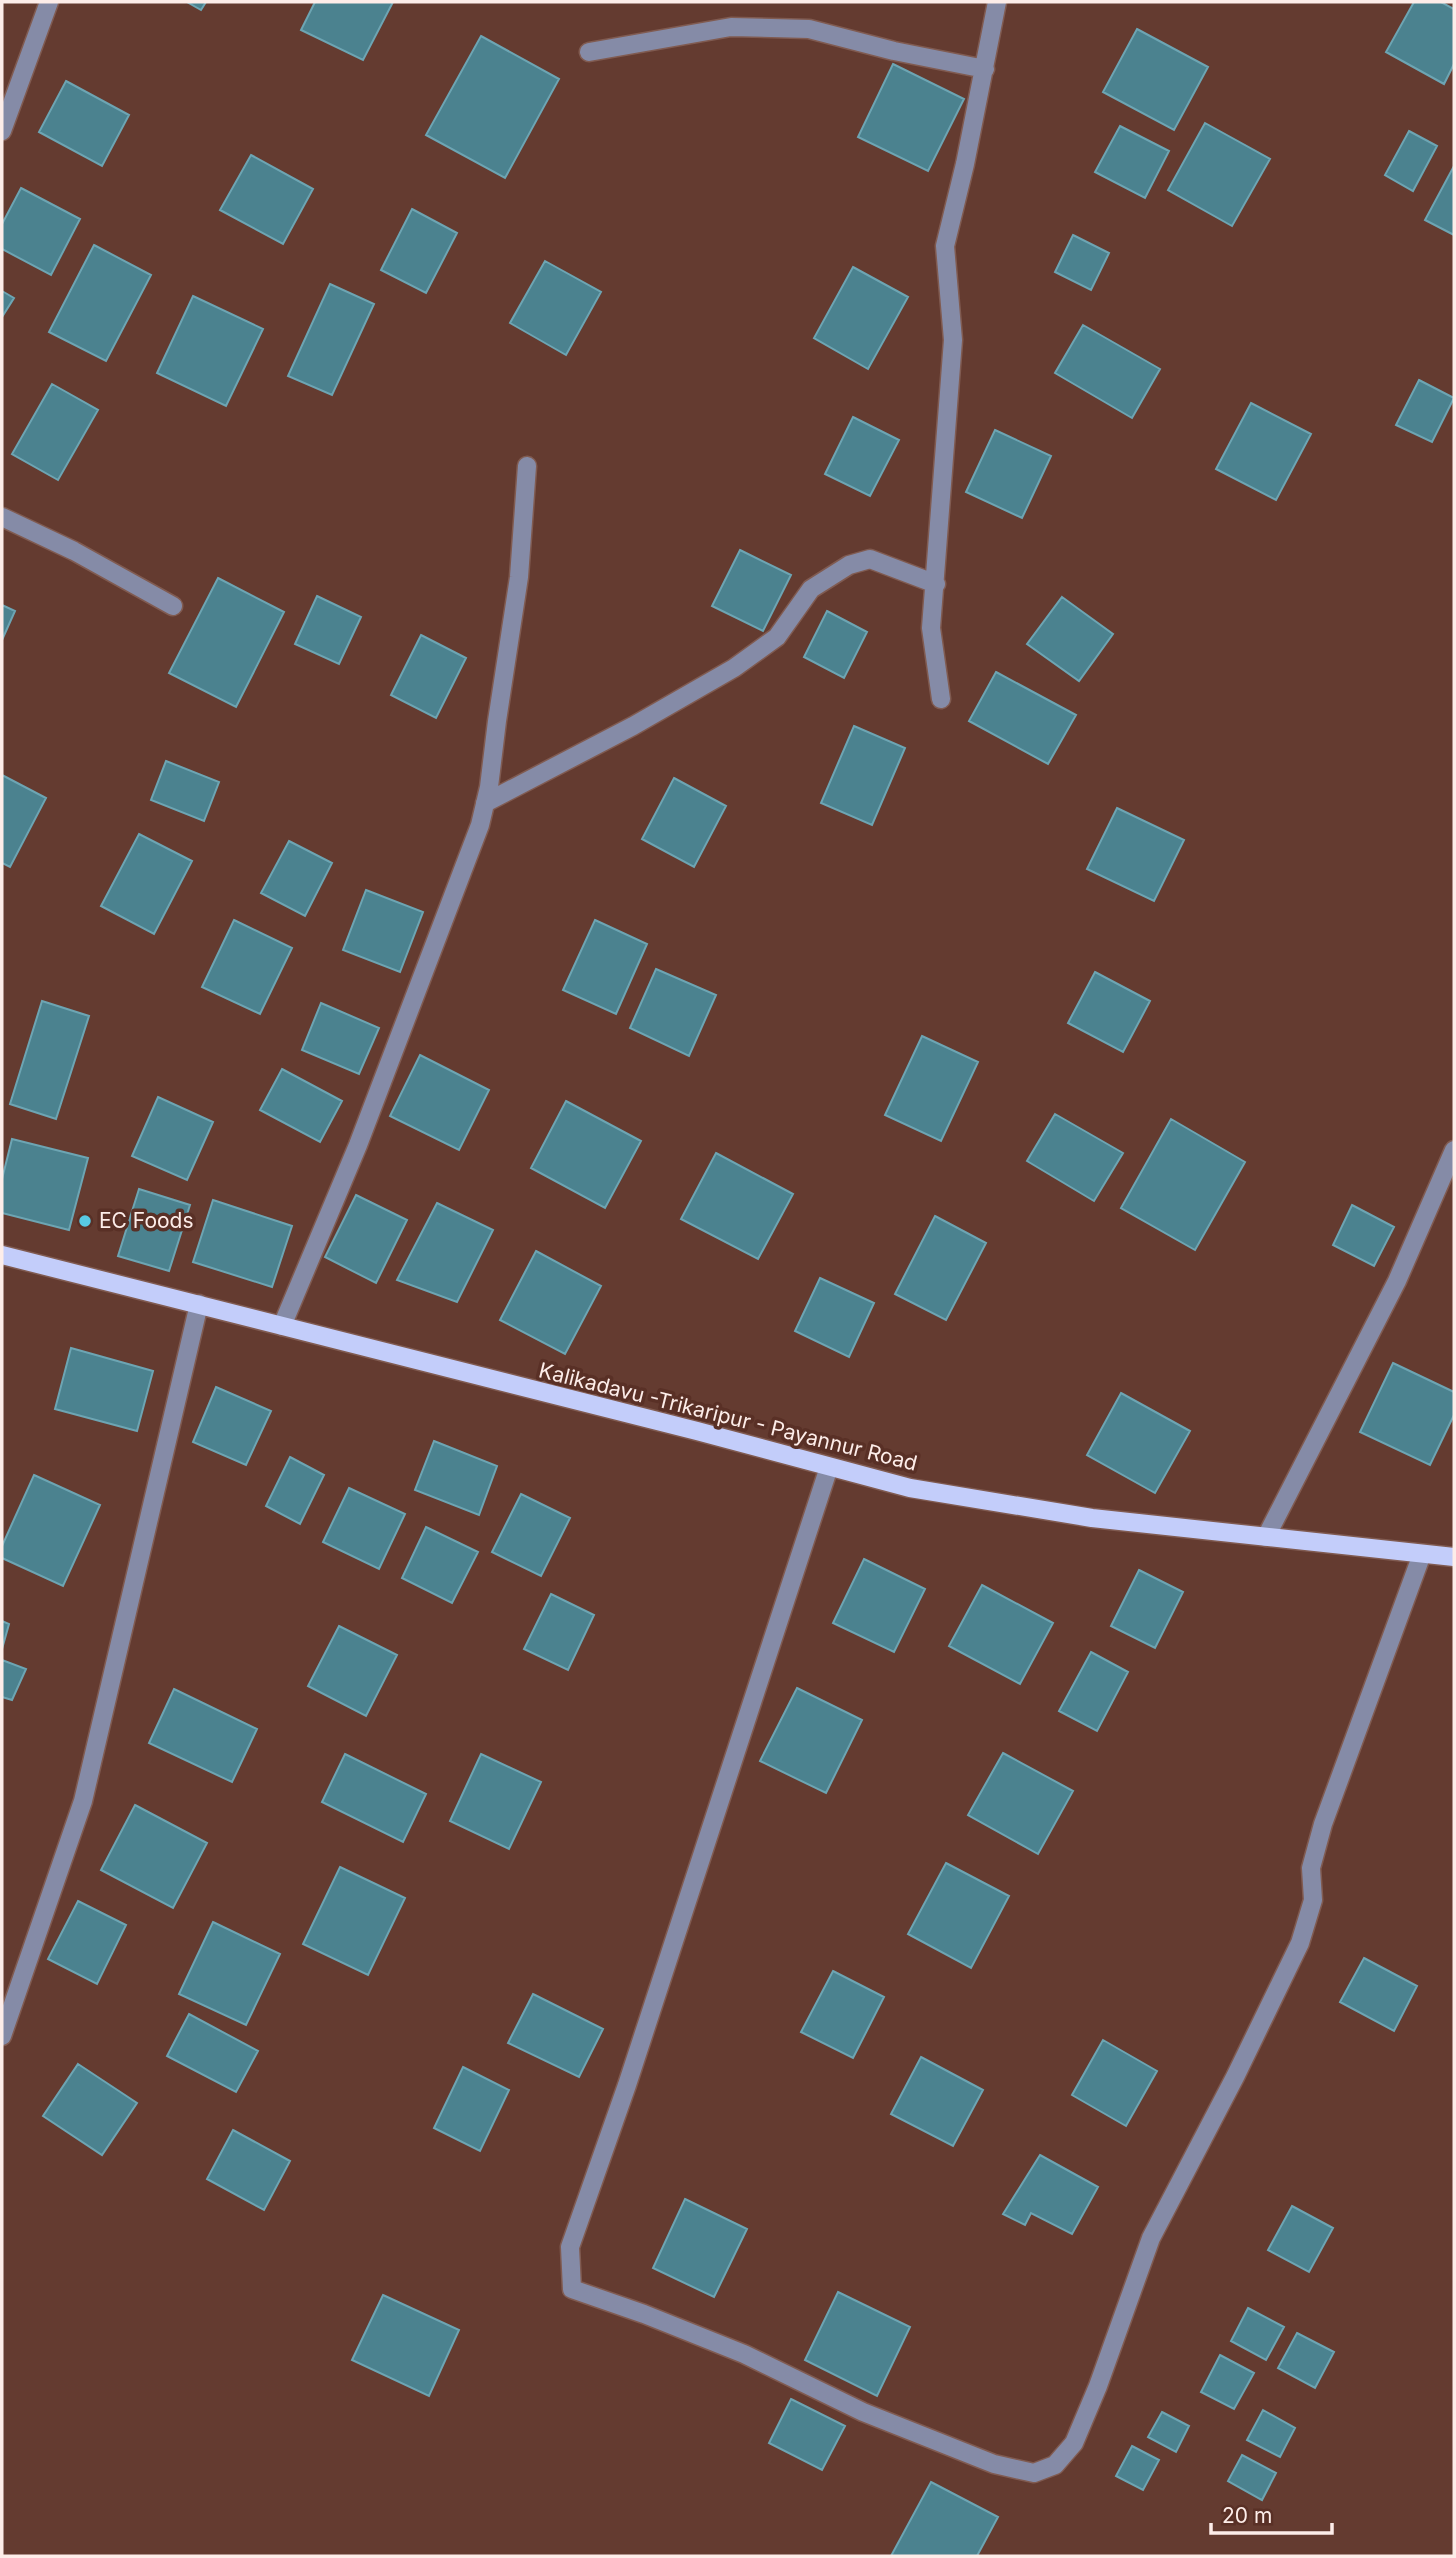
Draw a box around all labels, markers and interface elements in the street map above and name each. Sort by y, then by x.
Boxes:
place label: EC Foods [99,1208,194,1233]
marker: EC Foods [77,1213,93,1229]
street label: Kalikadavu -Trikaripur - Payannur Road [536,1357,920,1476]
scale bar [1211,2492,1332,2536]
text: 20 m [1222,2503,1272,2528]

